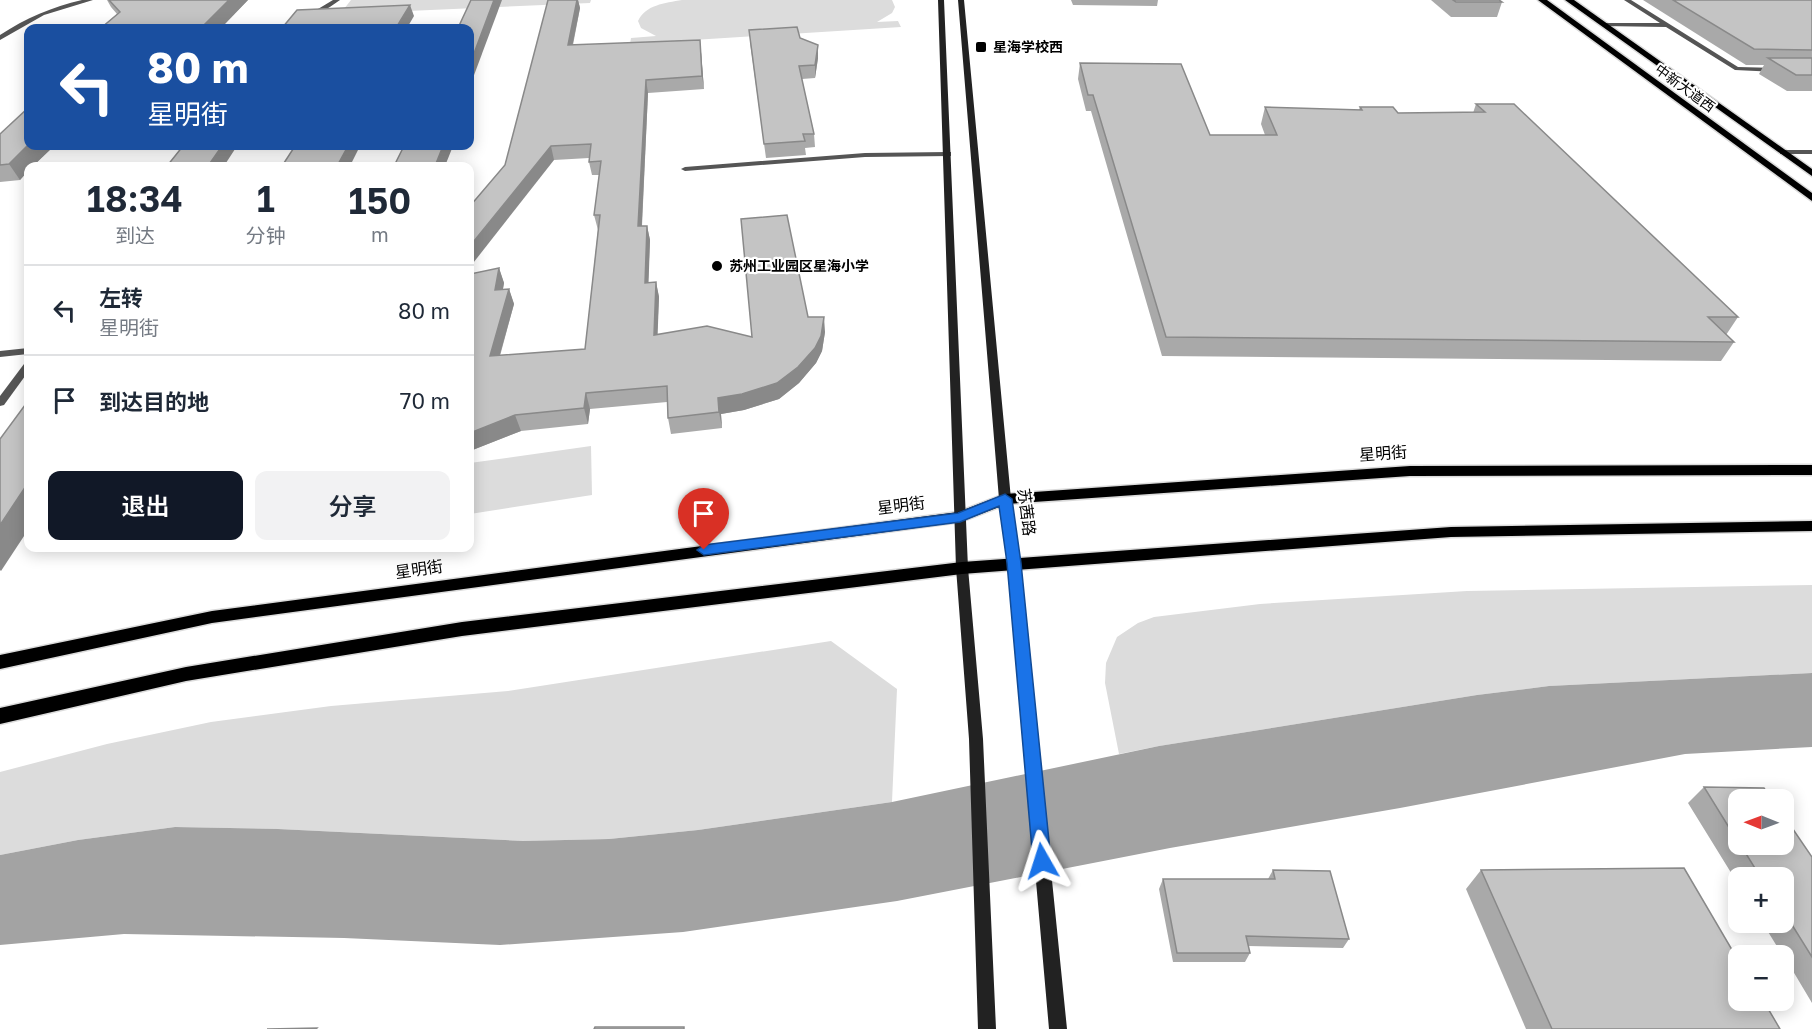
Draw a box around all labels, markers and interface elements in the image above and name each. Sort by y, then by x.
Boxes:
place label: 星海学校西 [993,38,1063,55]
marker: 星海学校西 [974,40,988,54]
text: 80 m [147,42,248,92]
icon: left [48,48,126,126]
street label: 中新大道西 [1652,60,1719,115]
text: 星明街 [147,98,228,130]
text: 18:34 [87,177,183,220]
text: 1 [257,177,275,220]
text: 150 [349,179,411,222]
text: m [371,222,389,246]
text: 到达 [115,223,155,247]
text: 分钟 [246,223,286,247]
place label: 苏州工业园区星海小学 [729,257,869,274]
marker: 苏州工业园区星海小学 [710,259,724,273]
text: 左转 [99,284,143,311]
icon: left [48,294,81,327]
text: 80 m [398,297,450,324]
text: 星明街 [99,315,159,339]
icon: arrive [48,384,81,417]
text: 70 m [400,387,450,414]
text: 到达目的地 [99,388,209,415]
street label: 星明街 [1358,441,1408,465]
button: 退出 [48,471,243,540]
button: 分享 [255,471,450,540]
street label: 苏茜路 [1014,487,1040,537]
pin [678,488,729,550]
street label: 星明街 [876,492,926,518]
icon: arrive [687,497,720,530]
street label: 星明街 [394,556,444,582]
north arrow [1728,789,1794,855]
map controls [1728,789,1794,1011]
position arrow [1010,829,1074,893]
button: + [1728,867,1794,933]
button: − [1728,945,1794,1011]

